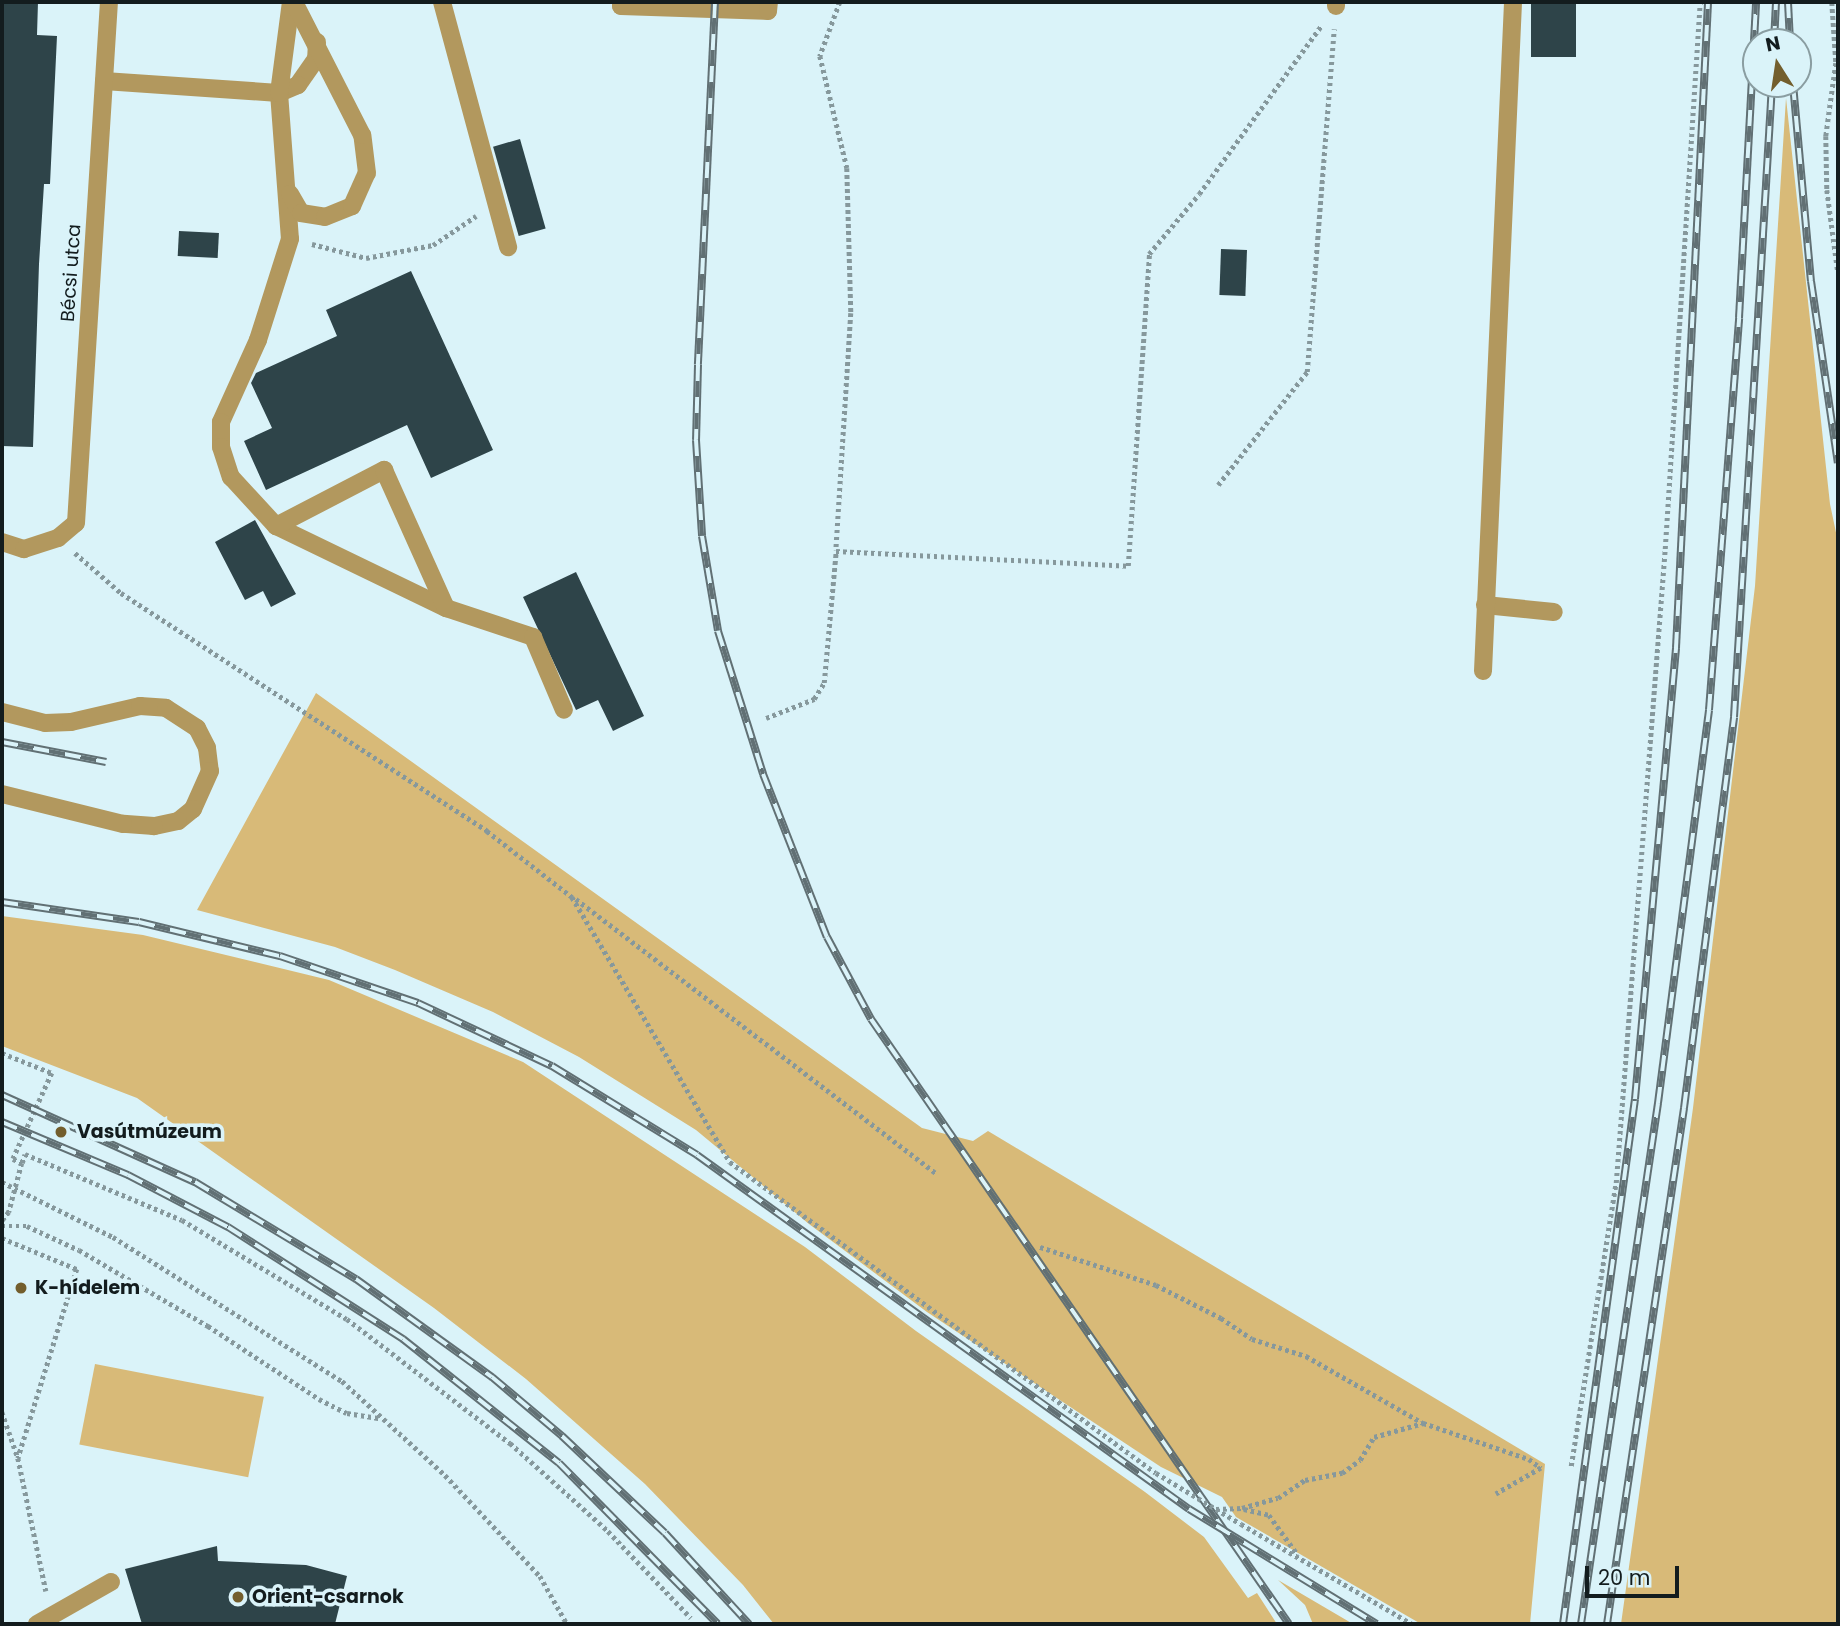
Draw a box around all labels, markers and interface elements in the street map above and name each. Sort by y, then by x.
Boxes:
north arrow [1742,28,1812,98]
text: N [1763,29,1783,59]
street label: Bécsi utca [56,223,86,323]
place label: Vasútmúzeum [77,1121,222,1143]
marker: Vasútmúzeum [51,1122,71,1142]
place label: K-hídelem [35,1277,140,1299]
marker: K-hídelem [13,1280,29,1296]
scale bar [1588,1552,1682,1596]
text: 20 m [1598,1563,1651,1592]
place label: Orient-csarnok [252,1586,404,1608]
marker: Orient-csarnok [230,1589,246,1605]

